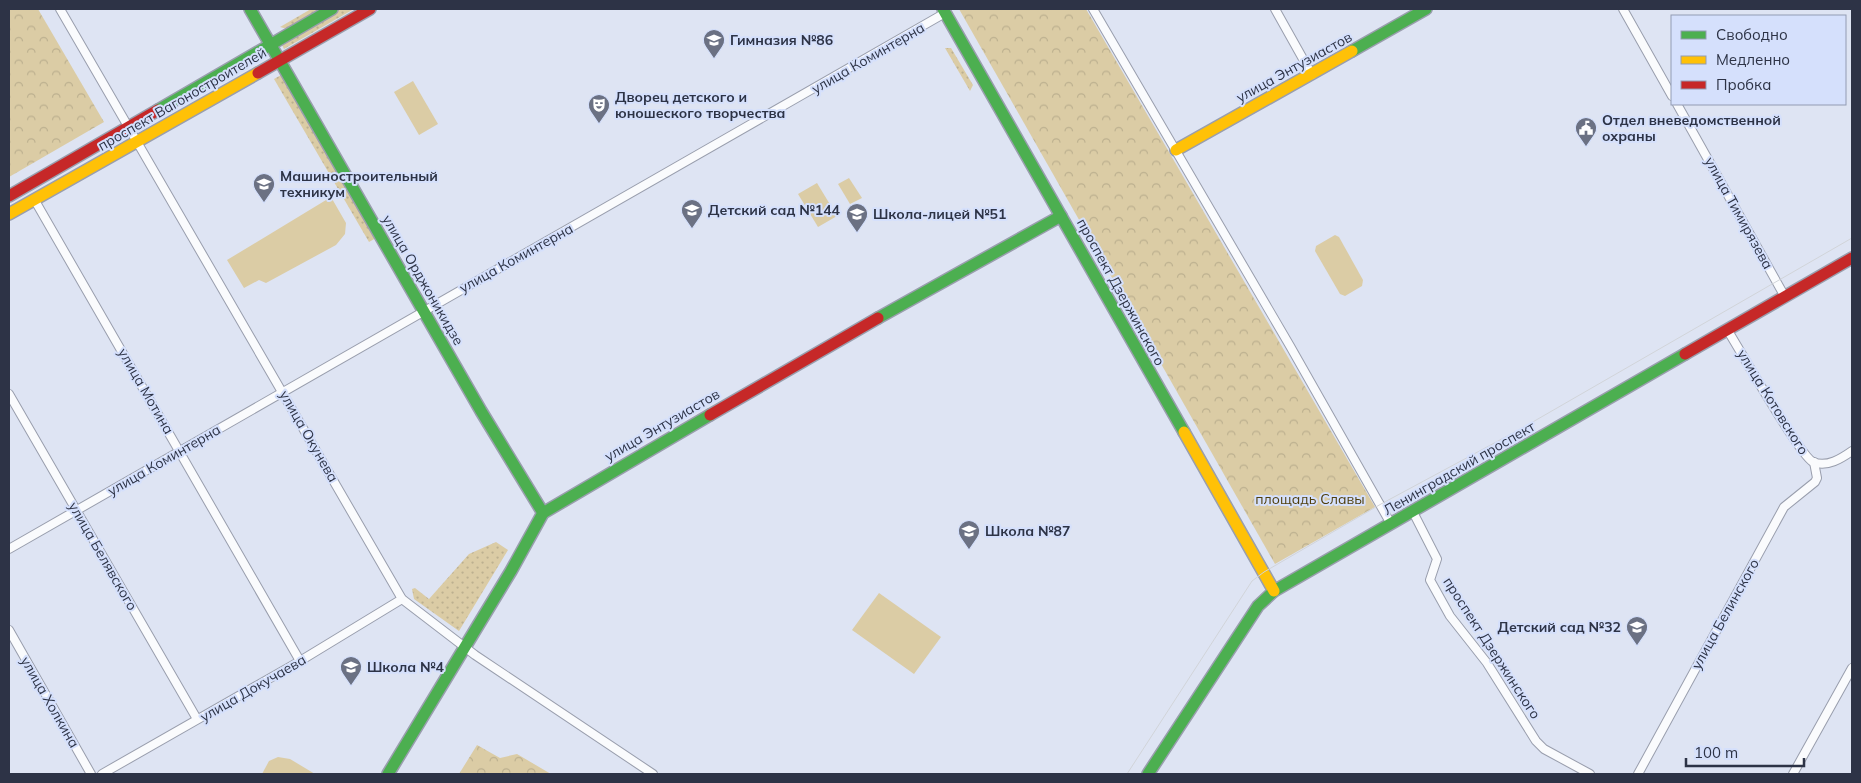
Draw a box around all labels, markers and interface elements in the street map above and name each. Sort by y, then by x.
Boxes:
legend [1671,15,1846,105]
street label: улица Коминтерна [808,18,928,98]
text: Свободно [1716,25,1788,44]
school or university icon: Гимназия №86 [702,28,726,59]
street label: улица Энтузиастов [1233,28,1355,106]
place label: Гимназия №86 [730,31,833,49]
street label: проспект Вагоностроителей [95,43,269,155]
text: Медленно [1716,50,1790,69]
text: Пробка [1716,75,1771,94]
place label: Дворец детского и юношеского творчества [615,88,785,122]
theatre icon: Дворец детского и юношеского творчества [587,93,611,124]
place label: Отдел вневедомственной охраны [1602,111,1781,145]
public building icon: Отдел вневедомственной охраны [1574,116,1598,147]
street label: улица Тимирязева [1701,154,1777,272]
place label: Машиностроительный техникум [280,167,438,201]
school or university icon: Машиностроительный техникум [252,172,276,203]
school or university icon: Детский сад №144 [680,198,704,229]
place label: Детский сад №144 [708,201,841,219]
school or university icon: Школа-лицей №51 [845,202,869,233]
place label: Школа-лицей №51 [873,205,1006,223]
street label: улица Орджоникидзе [378,212,468,349]
street label: проспект Дзержинского [1073,215,1169,369]
street label: улица Коминтерна [456,219,576,297]
street label: улица Мотина [114,345,178,437]
street label: улица Котовского [1733,346,1813,458]
street label: улица Энтузиастов [601,385,723,465]
street label: улица Окунева [275,387,343,485]
street label: Ленинградский проспект [1380,417,1539,519]
street label: улица Коминтерна [104,420,224,500]
park label: площадь Славы [1255,490,1365,508]
street label: улица Белявского [65,498,141,614]
school or university icon: Школа №87 [957,519,981,550]
place label: Школа №87 [985,522,1070,540]
street label: улица Белинского [1687,556,1763,672]
street label: проспект Дзержинского [1439,574,1545,722]
school or university icon: Детский сад №32 [1625,615,1649,646]
place label: Детский сад №32 [1497,618,1621,636]
street label: улица Докучаева [197,650,309,726]
street label: улица Холкина [17,653,83,751]
school or university icon: Школа №4 [339,655,363,686]
place label: Школа №4 [367,658,445,676]
scale bar [1686,736,1804,768]
text: 100 m [1694,743,1738,762]

